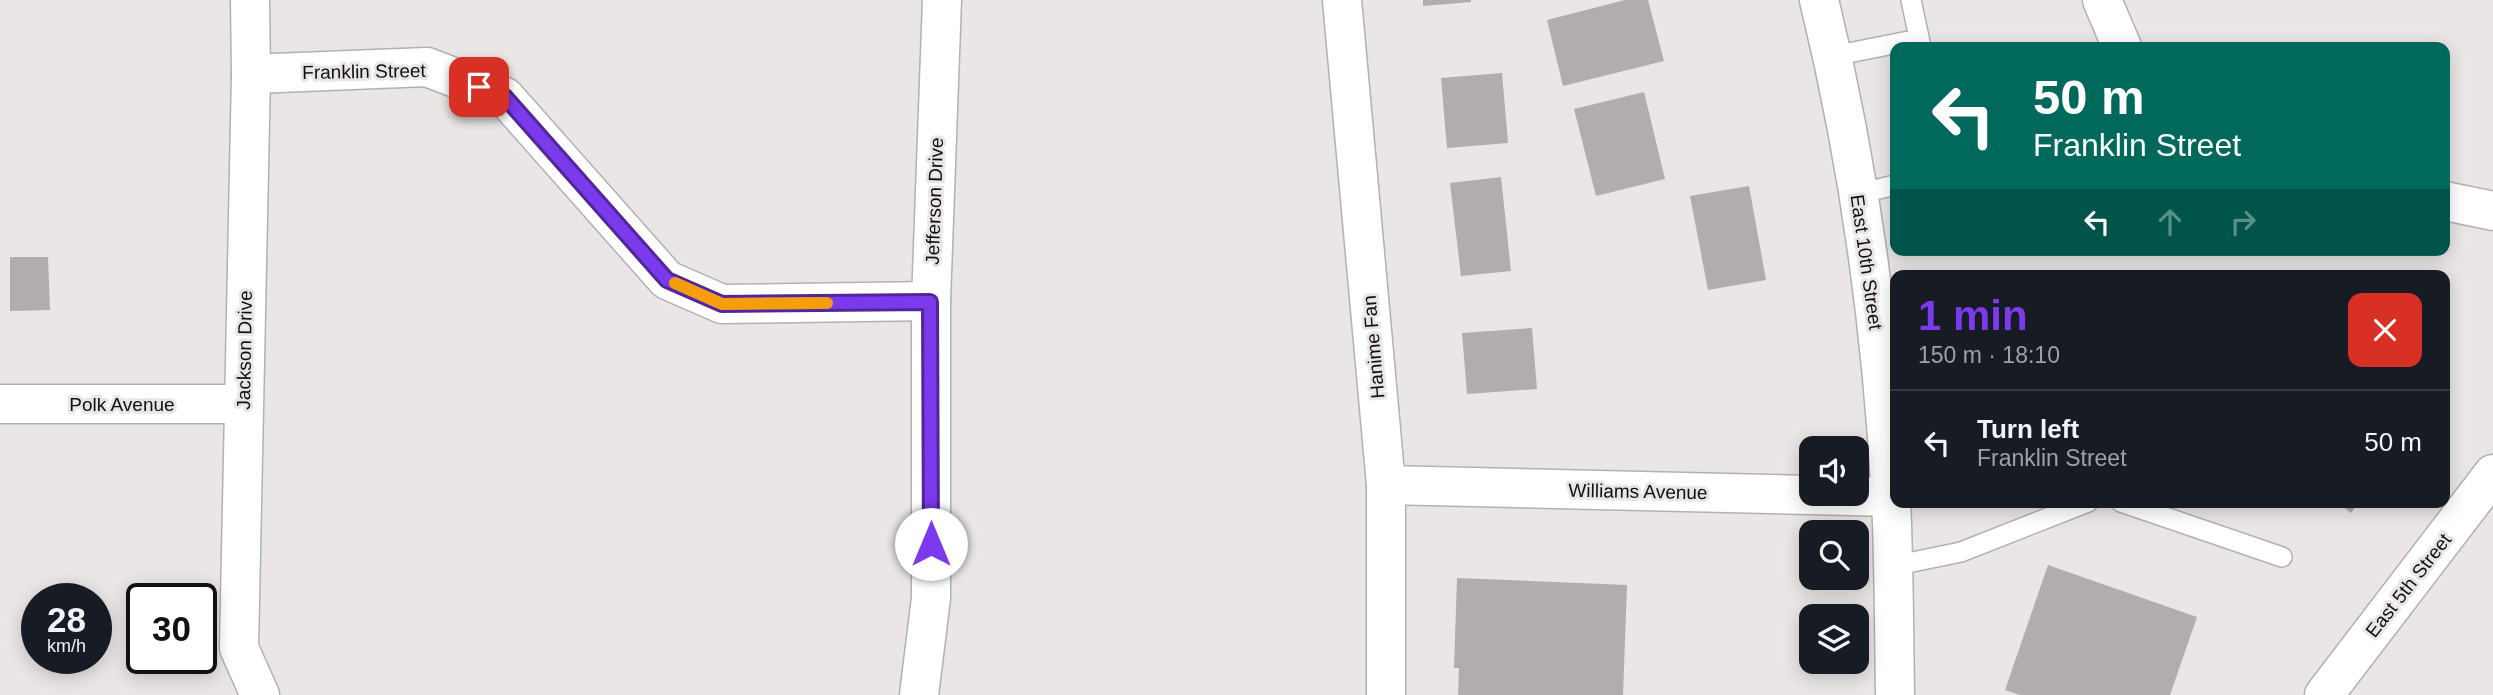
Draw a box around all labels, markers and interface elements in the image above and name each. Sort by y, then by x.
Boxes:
pin [449,57,509,117]
street label: Franklin Street [302,60,427,83]
icon: arrive [460,68,498,106]
icon: left [1918,70,2009,161]
text: 50 m [2033,70,2145,124]
text: Franklin Street [2033,127,2241,163]
street label: Jefferson Drive [922,137,947,265]
street label: East 10th Street [1847,193,1886,332]
icon: left [2078,203,2116,241]
icon: ahead [2151,203,2189,241]
icon: right [2224,203,2262,241]
street label: Jackson Drive [233,290,256,410]
text: 1 min [1918,292,2028,339]
button: close [2348,293,2422,367]
street label: Hanime Fan [1359,294,1388,399]
text: 150 m · 18:10 [1918,342,2060,368]
street label: Polk Avenue [69,394,175,415]
text: Turn left [1977,414,2079,444]
icon: left [1918,424,1956,462]
text: 50 m [2364,427,2422,457]
map controls [1799,436,1869,674]
button: sound [1799,436,1869,506]
text: Franklin Street [1977,445,2127,471]
street label: Williams Avenue [1568,480,1708,503]
position arrow [894,507,968,581]
button: search [1799,520,1869,590]
street label: East 5th Street [2361,529,2456,641]
speed limit sign: 30 [126,583,217,674]
text: 28 [47,600,86,639]
button: layers [1799,604,1869,674]
text: km/h [47,636,86,656]

